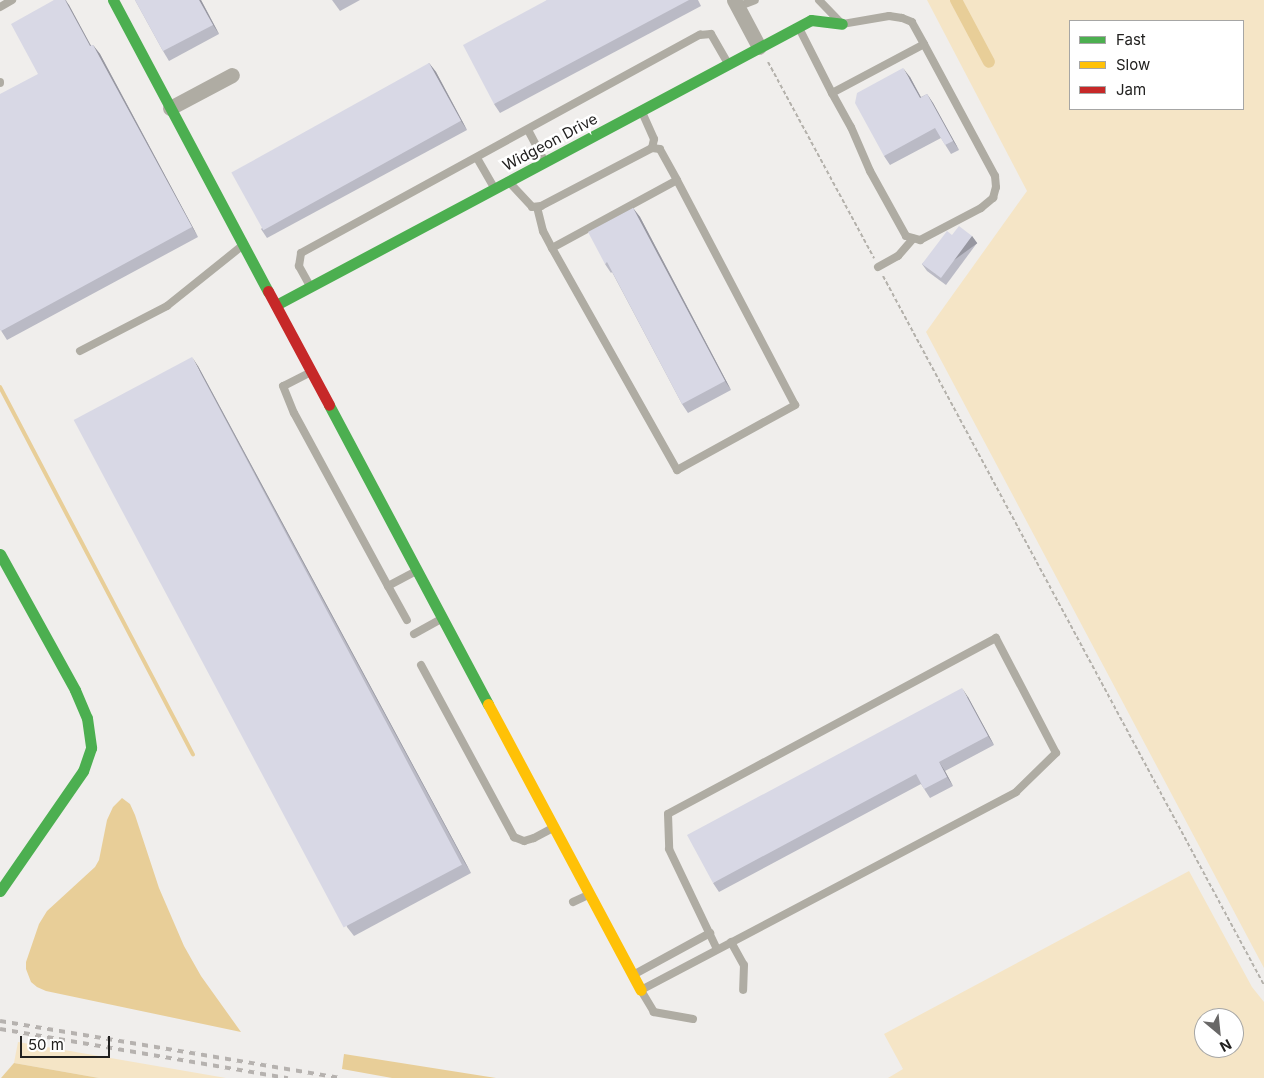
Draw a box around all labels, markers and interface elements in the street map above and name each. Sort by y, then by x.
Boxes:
legend [1069,20,1244,110]
text: Fast [1116,30,1146,49]
text: Slow [1116,55,1150,74]
text: Jam [1116,80,1146,99]
street label: Widgeon Drive [499,109,601,175]
north arrow [1194,1008,1244,1058]
scale bar [22,1026,112,1058]
text: 50 m [28,1035,64,1054]
text: N [1217,1036,1235,1056]

